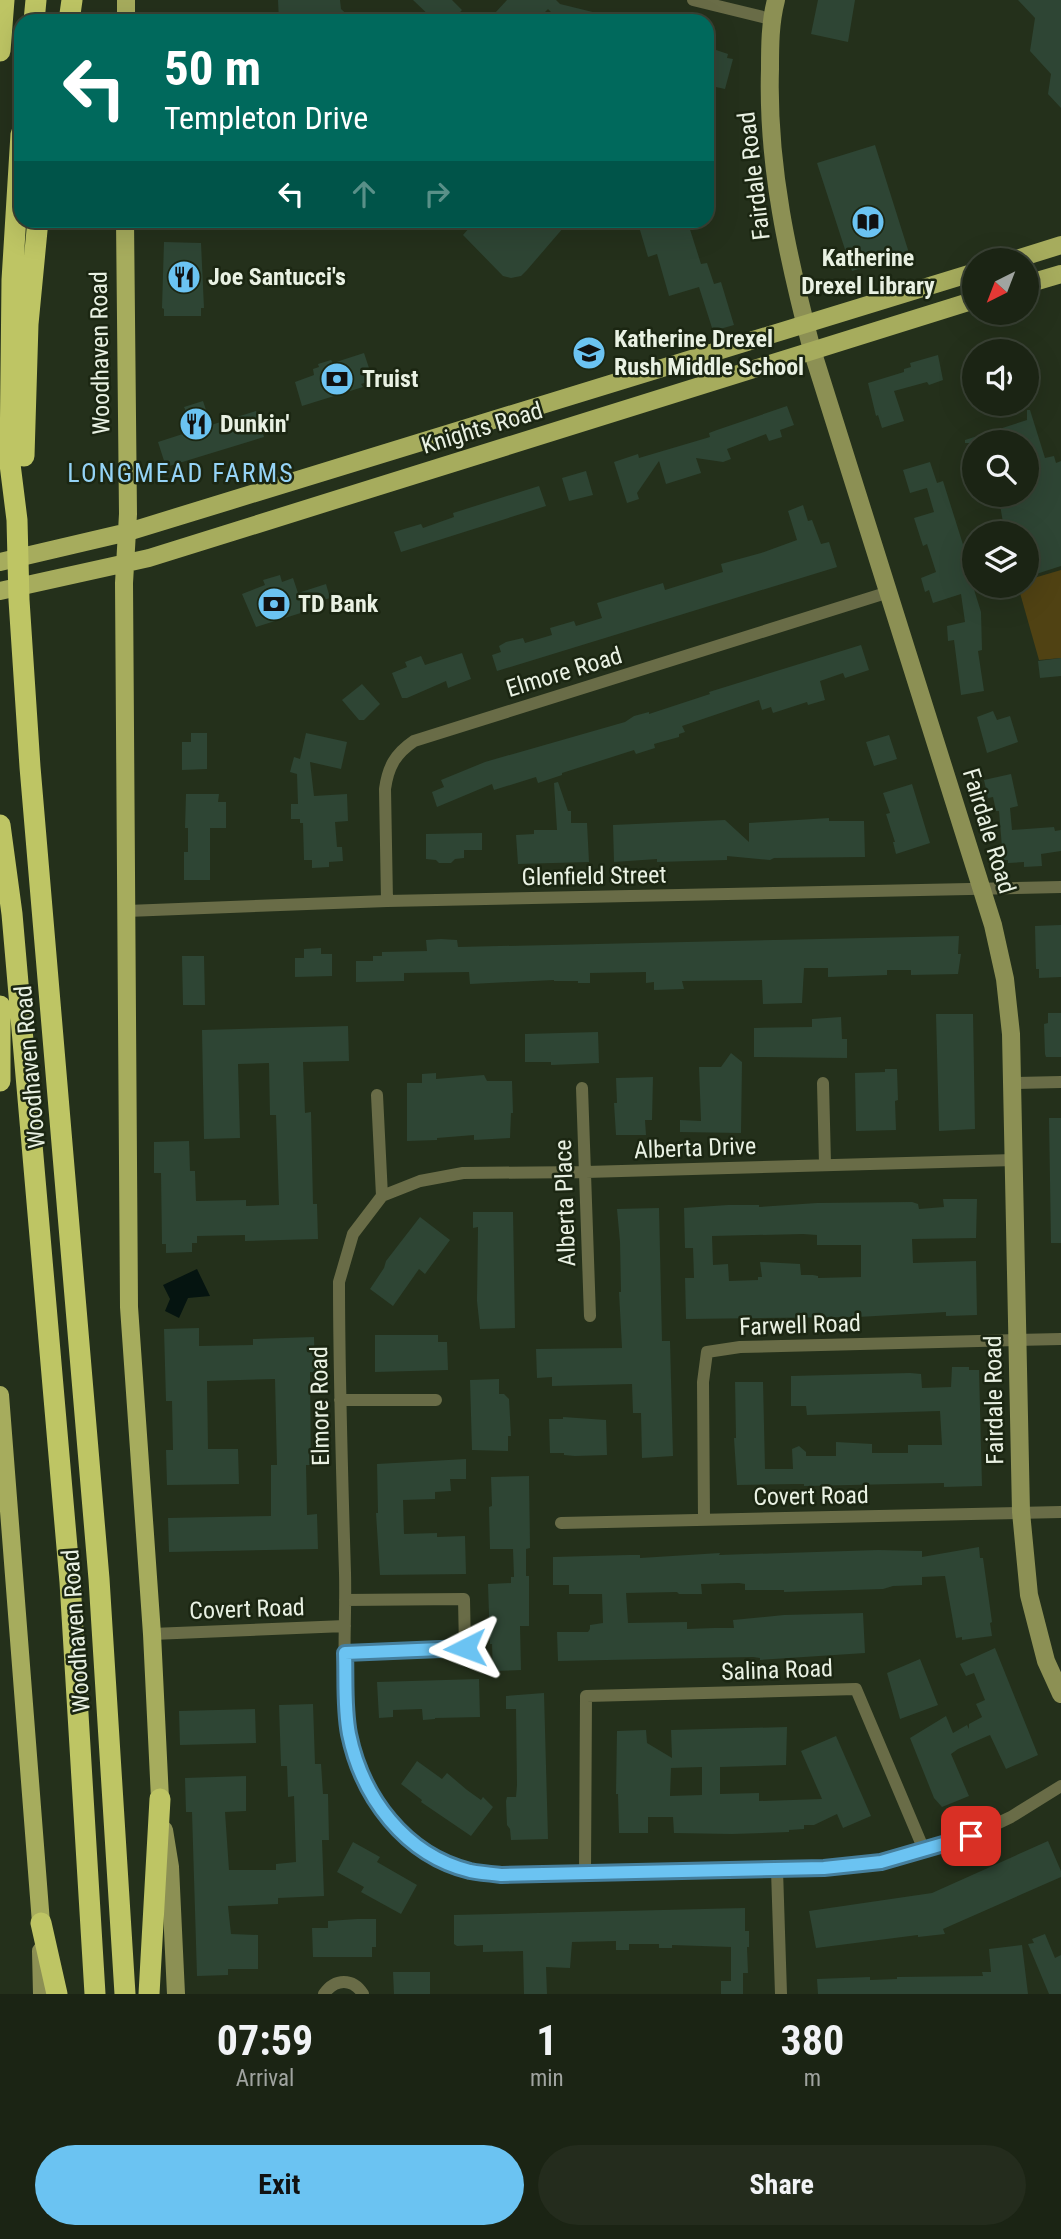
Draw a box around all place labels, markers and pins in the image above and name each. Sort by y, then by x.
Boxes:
library icon: Katherine Drexel Library [849,203,887,241]
place label: Katherine Drexel Library [801,244,935,300]
restaurant icon: Joe Santucci's [165,258,203,296]
place label: Joe Santucci's [208,263,346,291]
place label: Katherine Drexel Rush Middle School [614,325,804,381]
school or university icon: Katherine Drexel Rush Middle School [570,334,608,372]
bank icon: Truist [318,360,356,398]
place label: Truist [362,365,418,393]
restaurant icon: Dunkin' [177,405,215,443]
place label: Dunkin' [220,410,290,438]
bank icon: TD Bank [255,585,293,623]
place label: TD Bank [298,590,379,618]
pin [941,1806,1001,1866]

